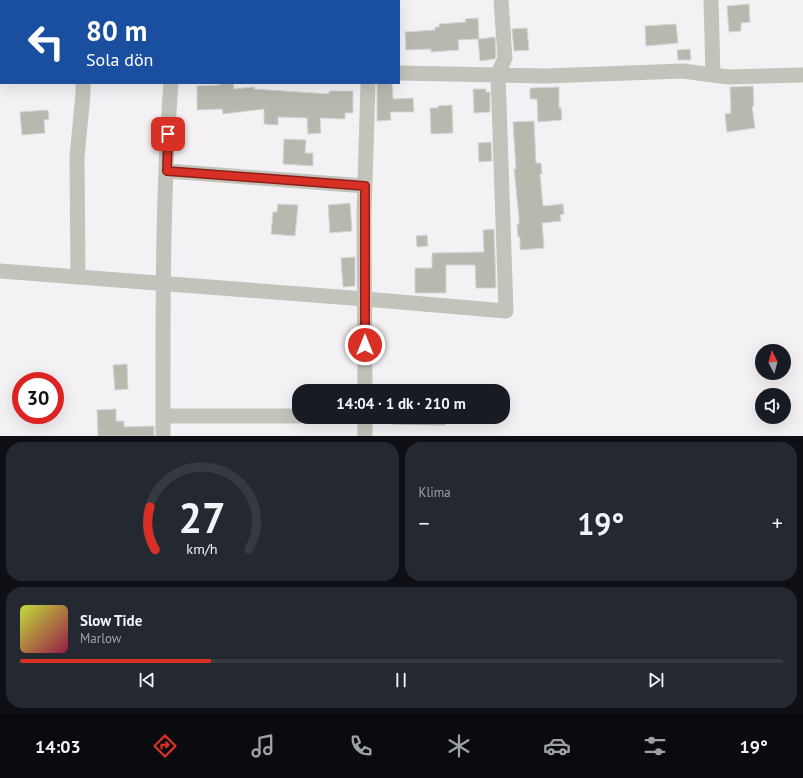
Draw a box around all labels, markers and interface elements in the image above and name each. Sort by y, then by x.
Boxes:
text: 80 m [86,12,147,49]
icon: left [20,16,72,68]
text: Sola dön [86,48,153,71]
pin [151,117,185,151]
icon: arrive [157,123,179,145]
position arrow [344,324,386,366]
north arrow [755,344,791,380]
map controls [755,344,791,424]
speed limit sign: 30 [12,372,64,424]
button: sound [755,388,791,424]
text: 14:04 · 1 dk · 210 m [336,394,466,413]
text: Klima [419,484,451,501]
text: 27 [179,490,226,543]
text: 19° [577,504,624,543]
text: − [419,509,430,537]
text: + [772,509,783,537]
text: km/h [187,538,218,557]
text: Slow Tide [80,611,142,630]
text: Marlow [80,630,121,647]
icon: previous [136,669,158,691]
icon: pause [390,669,412,691]
icon: next [645,669,667,691]
icon: directions [151,732,179,760]
icon: music [249,732,277,760]
icon: phone [347,732,375,760]
icon: climate [445,732,473,760]
icon: car [543,732,571,760]
icon: filters [641,732,669,760]
text: 14:03 [35,735,81,758]
text: 19° [740,735,768,758]

